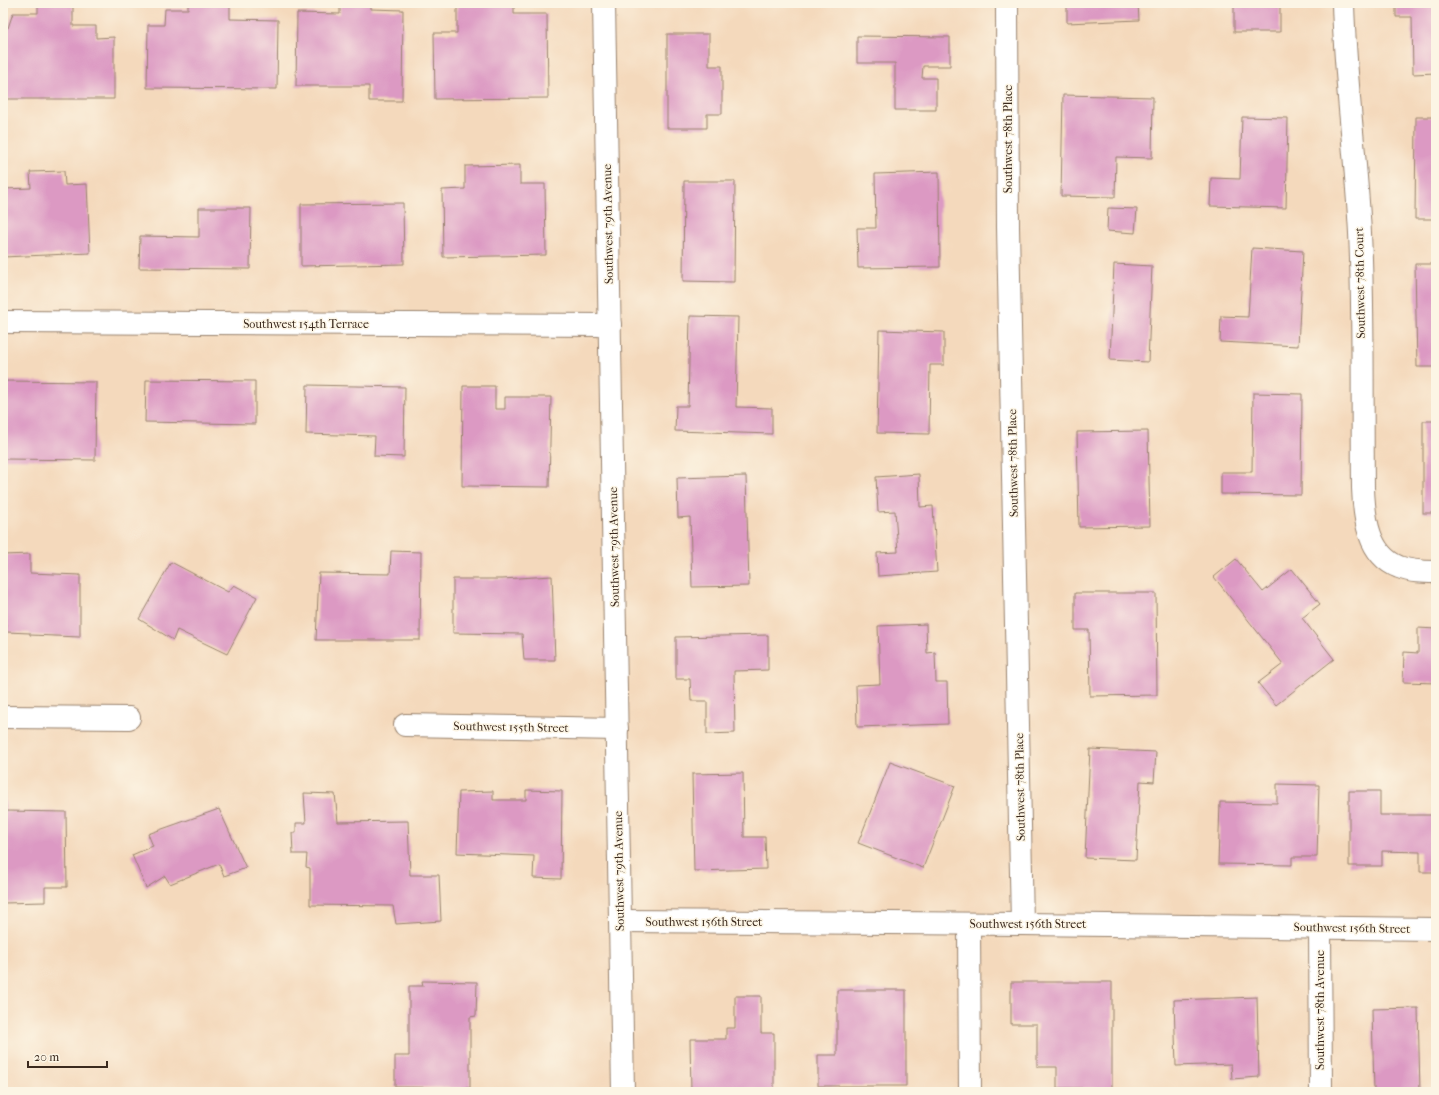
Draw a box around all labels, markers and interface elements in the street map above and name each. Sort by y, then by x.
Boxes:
street label: Southwest 78th Place [1001,85,1015,193]
street label: Southwest 79th Avenue [600,164,616,284]
street label: Southwest 78th Court [1352,227,1368,339]
street label: Southwest 154th Terrace [243,317,369,331]
street label: Southwest 78th Place [1005,409,1021,517]
street label: Southwest 79th Avenue [606,487,622,607]
street label: Southwest 155th Street [453,719,570,735]
street label: Southwest 78th Place [1012,733,1028,841]
street label: Southwest 79th Avenue [611,811,627,931]
street label: Southwest 156th Street [646,915,763,929]
street label: Southwest 156th Street [970,917,1087,931]
street label: Southwest 156th Street [1293,920,1411,936]
street label: Southwest 78th Avenue [1313,950,1327,1070]
scale bar [28,1043,107,1069]
text: 20 m [34,1050,59,1064]

